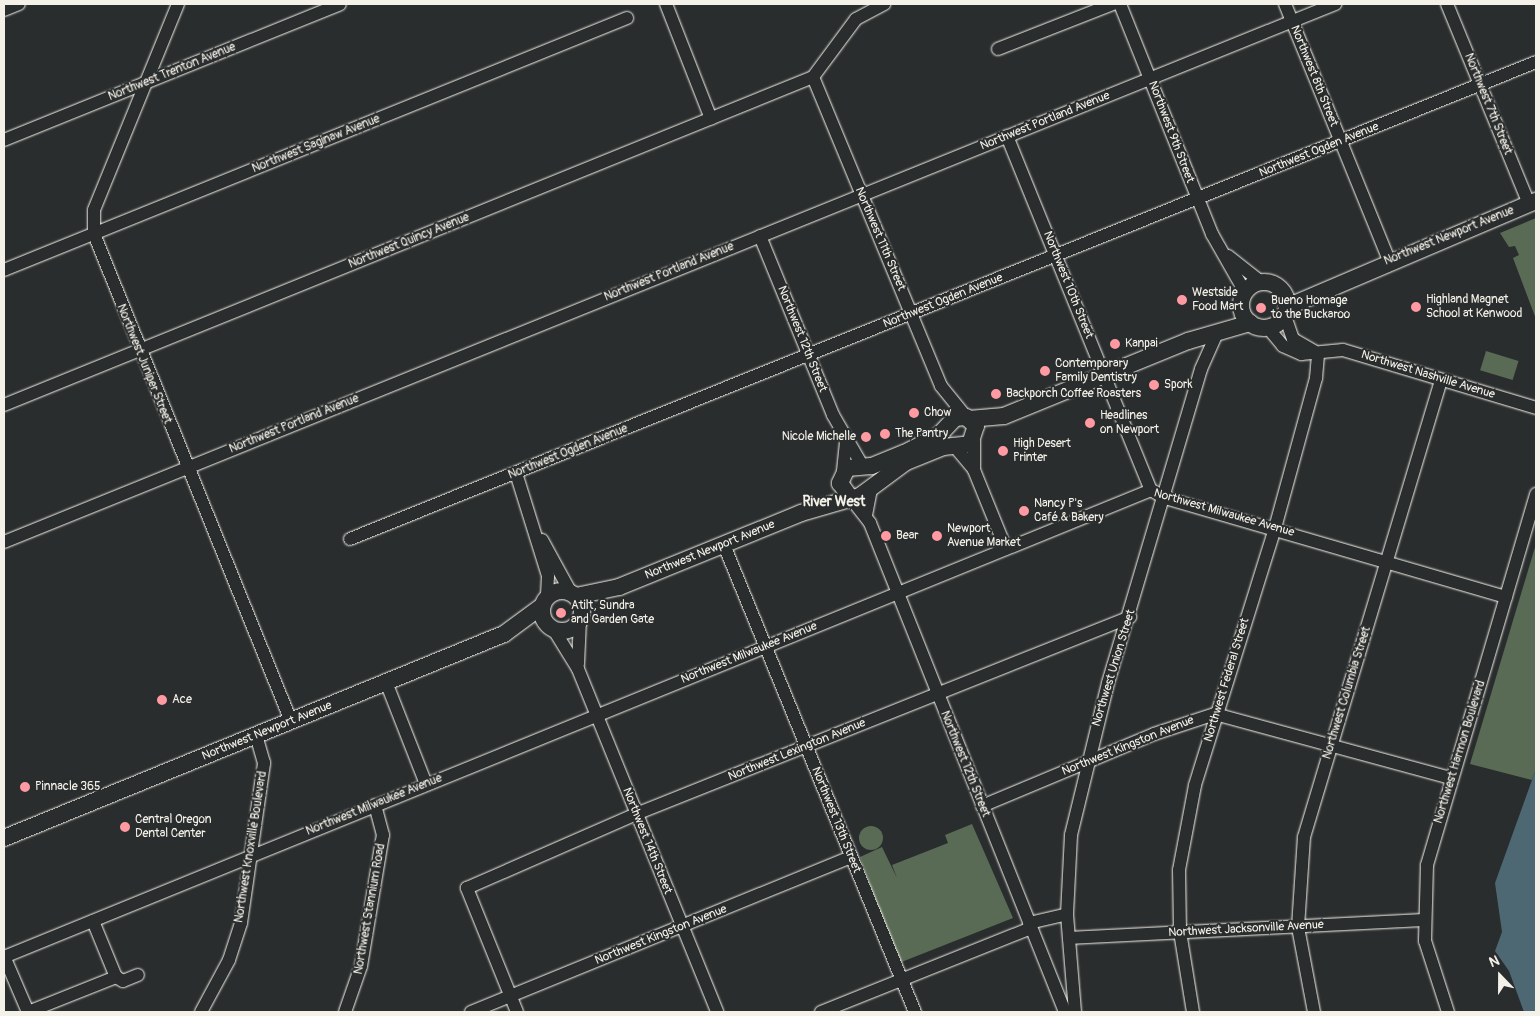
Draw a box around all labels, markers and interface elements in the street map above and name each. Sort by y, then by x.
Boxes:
street label: Northwest 8th Street [1287,23,1341,129]
street label: Northwest Trenton Avenue [106,40,238,104]
street label: Northwest 7th Street [1461,51,1515,157]
street label: Northwest 9th Street [1145,79,1197,185]
street label: Northwest Portland Avenue [978,88,1112,154]
street label: Northwest Saginaw Avenue [250,112,382,176]
street label: Northwest Ogden Avenue [1257,119,1381,181]
street label: Northwest 11th Street [852,185,908,293]
street label: Northwest Newport Avenue [1382,203,1516,269]
street label: Northwest Quincy Avenue [346,210,472,272]
street label: Northwest 10th Street [1040,229,1096,341]
street label: Northwest Portland Avenue [602,239,736,305]
street label: Northwest Ogden Avenue [881,270,1005,332]
street label: Northwest 12th Street [774,284,830,394]
place label: Westside Food Mart [1192,286,1243,314]
place label: Highland Magnet School at Kenwood [1426,293,1522,321]
marker: Westside Food Mart [1176,294,1188,306]
place label: Bueno Homage to the Buckaroo [1271,294,1350,322]
marker: Highland Magnet School at Kenwood [1410,301,1422,313]
street label: Northwest Juniper Street [113,302,175,426]
marker: Bueno Homage to the Buckaroo [1255,302,1267,314]
place label: Kanpai [1125,337,1158,351]
marker: Kanpai [1109,338,1121,350]
street label: Northwest Nashville Avenue [1359,348,1497,402]
place label: Contemporary Family Dentistry [1055,357,1137,385]
marker: Contemporary Family Dentistry [1039,365,1051,377]
place label: Spork [1164,378,1192,392]
marker: Spork [1148,379,1160,391]
place label: Backporch Coffee Roasters [1006,387,1141,401]
marker: Backporch Coffee Roasters [990,388,1002,400]
street label: Northwest Portland Avenue [227,391,361,457]
place label: Chow [924,406,951,420]
marker: Chow [908,407,920,419]
place label: Headlines on Newport [1100,409,1159,437]
marker: Headlines on Newport [1084,417,1096,429]
street label: Northwest Ogden Avenue [506,421,630,483]
place label: The Pantry [895,427,948,441]
marker: The Pantry [879,428,891,440]
place label: Nicole Michelle [782,430,856,444]
marker: Nicole Michelle [860,431,872,443]
place label: High Desert Printer [1013,437,1071,465]
marker: High Desert Printer [997,445,1009,457]
street label: Northwest Milwaukee Avenue [1152,486,1296,540]
district label: River West [802,494,866,510]
place label: Nancy P's Café & Bakery [1034,497,1104,525]
marker: Nancy P's Café & Bakery [1018,505,1030,517]
street label: Northwest Newport Avenue [643,517,777,583]
place label: Newport Avenue Market [947,522,1021,550]
place label: Bear [896,529,919,543]
marker: Bear [880,530,892,542]
marker: Newport Avenue Market [931,530,943,542]
place label: Atilt, Sundra and Garden Gate [571,599,654,627]
marker: Atilt, Sundra and Garden Gate [555,607,567,619]
street label: Northwest Union Street [1089,608,1139,728]
street label: Northwest Federal Street [1201,616,1253,744]
street label: Northwest Milwaukee Avenue [679,619,819,687]
street label: Northwest Columbia Street [1320,625,1374,761]
street label: Northwest Harmon Boulevard [1431,679,1489,825]
place label: Ace [172,693,192,707]
marker: Ace [156,694,168,706]
street label: Northwest Newport Avenue [200,698,334,764]
street label: Northwest 12th Street [937,709,993,819]
street label: Northwest Kingston Avenue [1060,713,1196,779]
street label: Northwest Lexington Avenue [726,716,868,784]
street label: Northwest 13th Street [808,765,864,875]
street label: Northwest Knoxville Boulevard [232,770,270,924]
street label: Northwest Milwaukee Avenue [304,771,444,839]
place label: Pinnacle 365 [35,780,100,794]
marker: Pinnacle 365 [19,781,31,793]
street label: Northwest 14th Street [619,786,675,896]
place label: Central Oregon Dental Center [135,813,212,841]
marker: Central Oregon Dental Center [119,821,131,833]
street label: Northwest Stannium Road [351,842,389,976]
street label: Northwest Kingston Avenue [593,902,729,968]
street label: Northwest Jacksonville Avenue [1168,918,1324,940]
north arrow [1475,951,1525,1001]
text: N [1487,952,1502,971]

